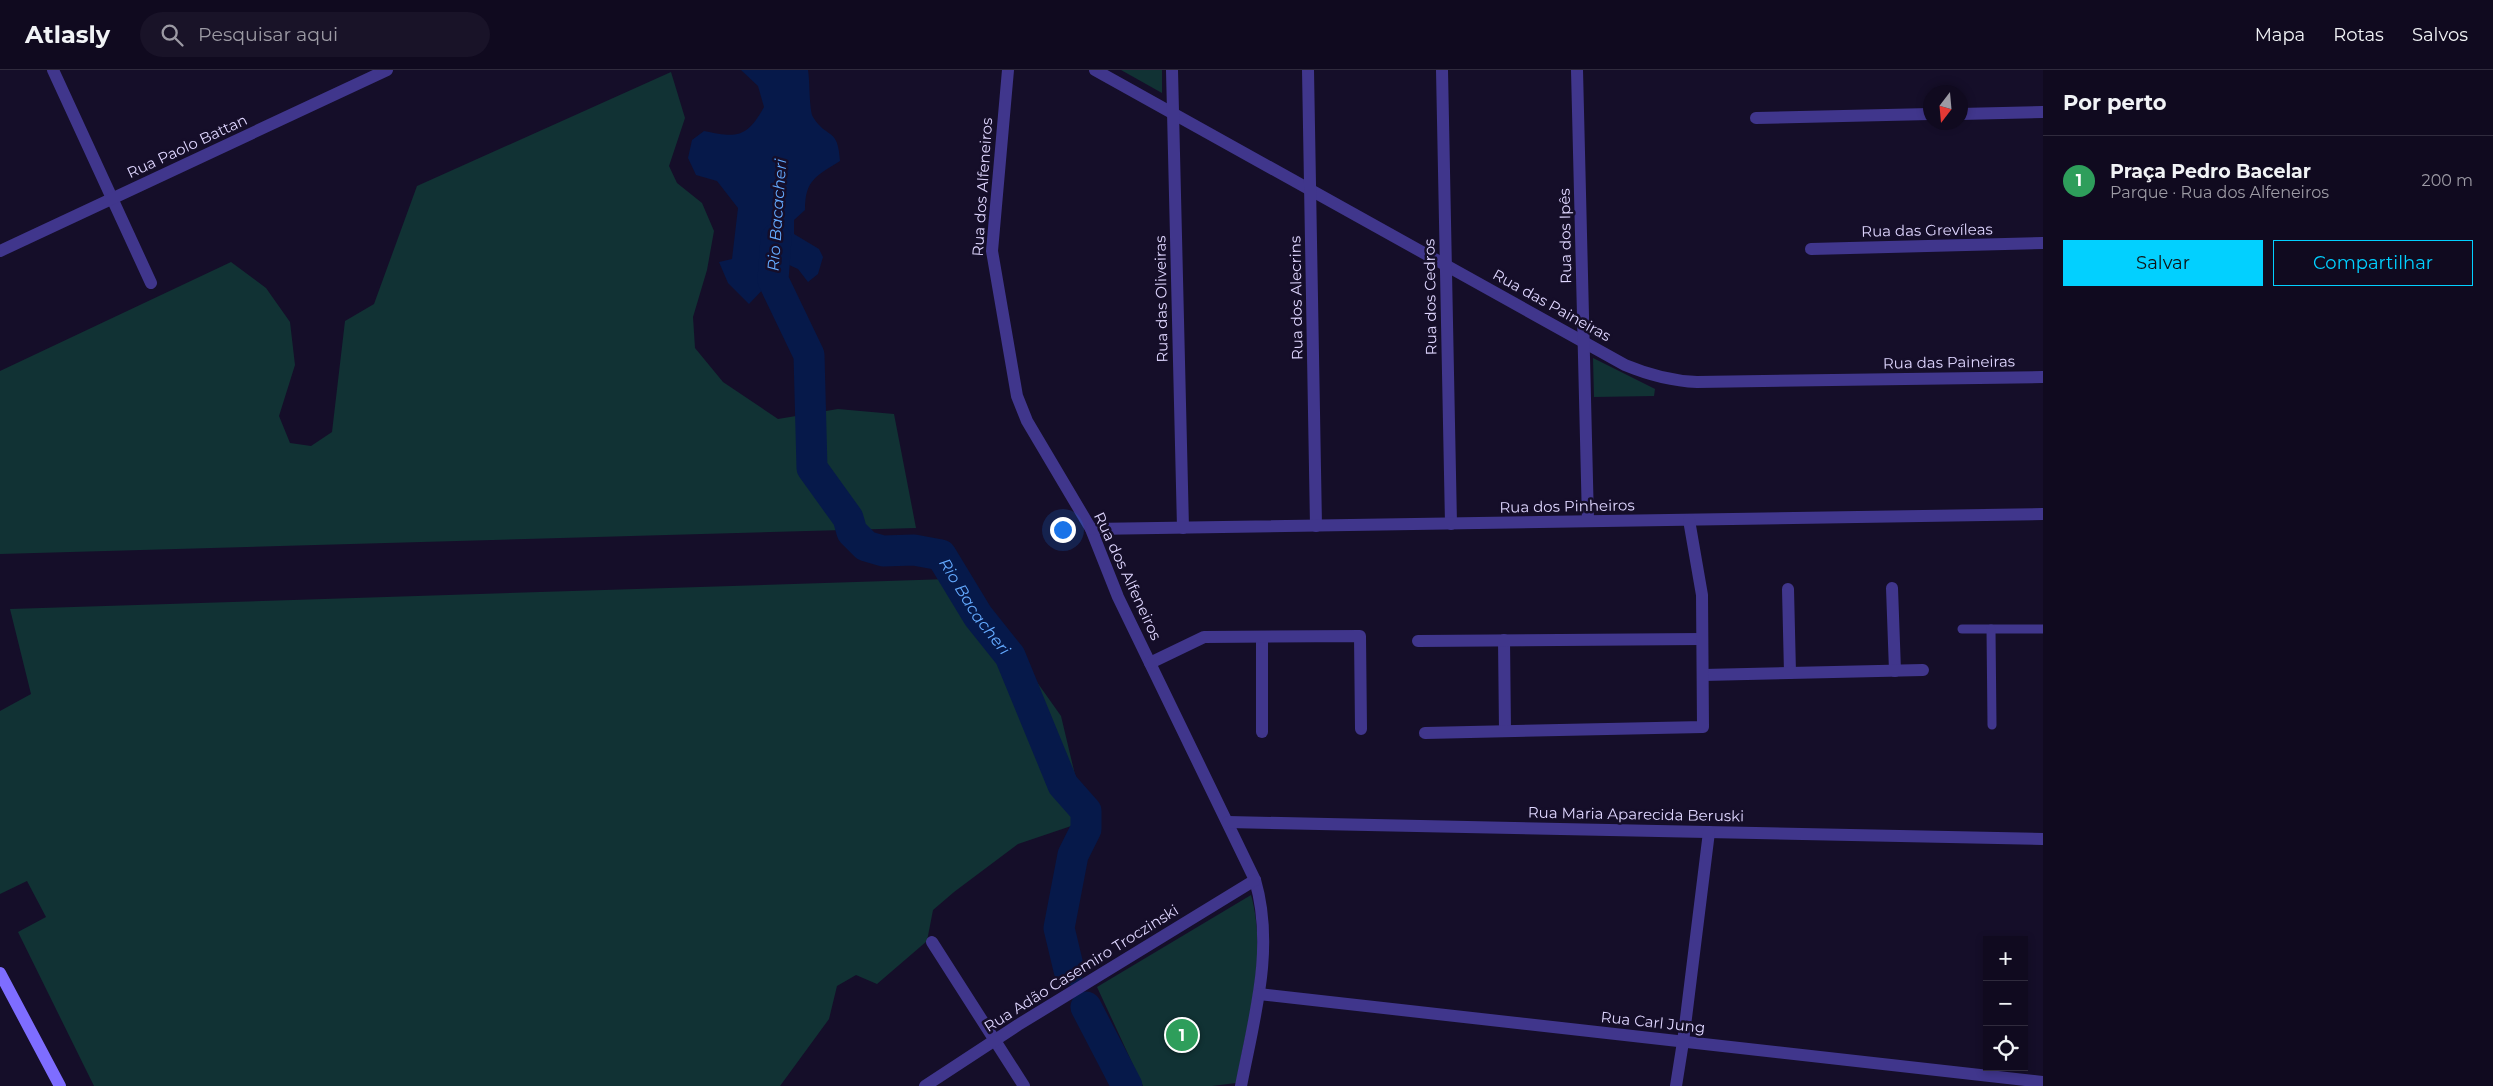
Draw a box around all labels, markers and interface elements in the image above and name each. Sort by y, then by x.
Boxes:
search box [140,12,490,57]
text: Atlasly [25,20,110,49]
icon: search [158,21,186,49]
text: Pesquisar aqui [198,23,338,46]
text: Mapa [2255,24,2305,46]
text: Rotas [2333,24,2384,46]
text: Salvos [2412,24,2468,46]
north arrow [1923,85,1968,130]
text: Por perto [2063,90,2167,115]
street label: Rua Paolo Battan [124,110,250,182]
street label: Rua dos Alfeneiros [968,117,996,257]
water label: Rio Bacacheri [764,157,790,272]
text: Praça Pedro Bacelar [2110,160,2311,183]
text: 1 [2076,171,2082,190]
text: 200 m [2422,171,2473,190]
text: Parque · Rua dos Alfeneiros [2110,183,2329,202]
street label: Rua dos Ipês [1555,188,1575,284]
street label: Rua das Grevíleas [1861,219,1993,241]
street label: Rua das Oliveiras [1150,235,1172,363]
street label: Rua dos Alecrins [1285,236,1307,360]
street label: Rua dos Cedros [1419,239,1441,355]
button: Salvar [2063,240,2263,286]
button: Compartilhar [2273,240,2473,286]
street label: Rua das Paineiras [1490,265,1614,345]
street label: Rua das Paineiras [1883,351,2015,373]
street label: Rua dos Pinheiros [1499,495,1635,517]
street label: Rua dos Alfeneiros [1090,509,1166,643]
your location [1050,517,1076,543]
water label: Rio Bacacheri [936,554,1015,659]
street label: Rua Maria Aparecida Beruski [1528,803,1744,825]
street label: Rua Adão Casemiro Troczinski [980,900,1182,1036]
map controls [1983,936,2028,1071]
button: + [1983,936,2028,981]
button: − [1983,981,2028,1026]
street label: Rua Carl Jung [1600,1007,1706,1037]
pin: 1 [1166,1016,1198,1054]
button: locate [1983,1026,2028,1071]

